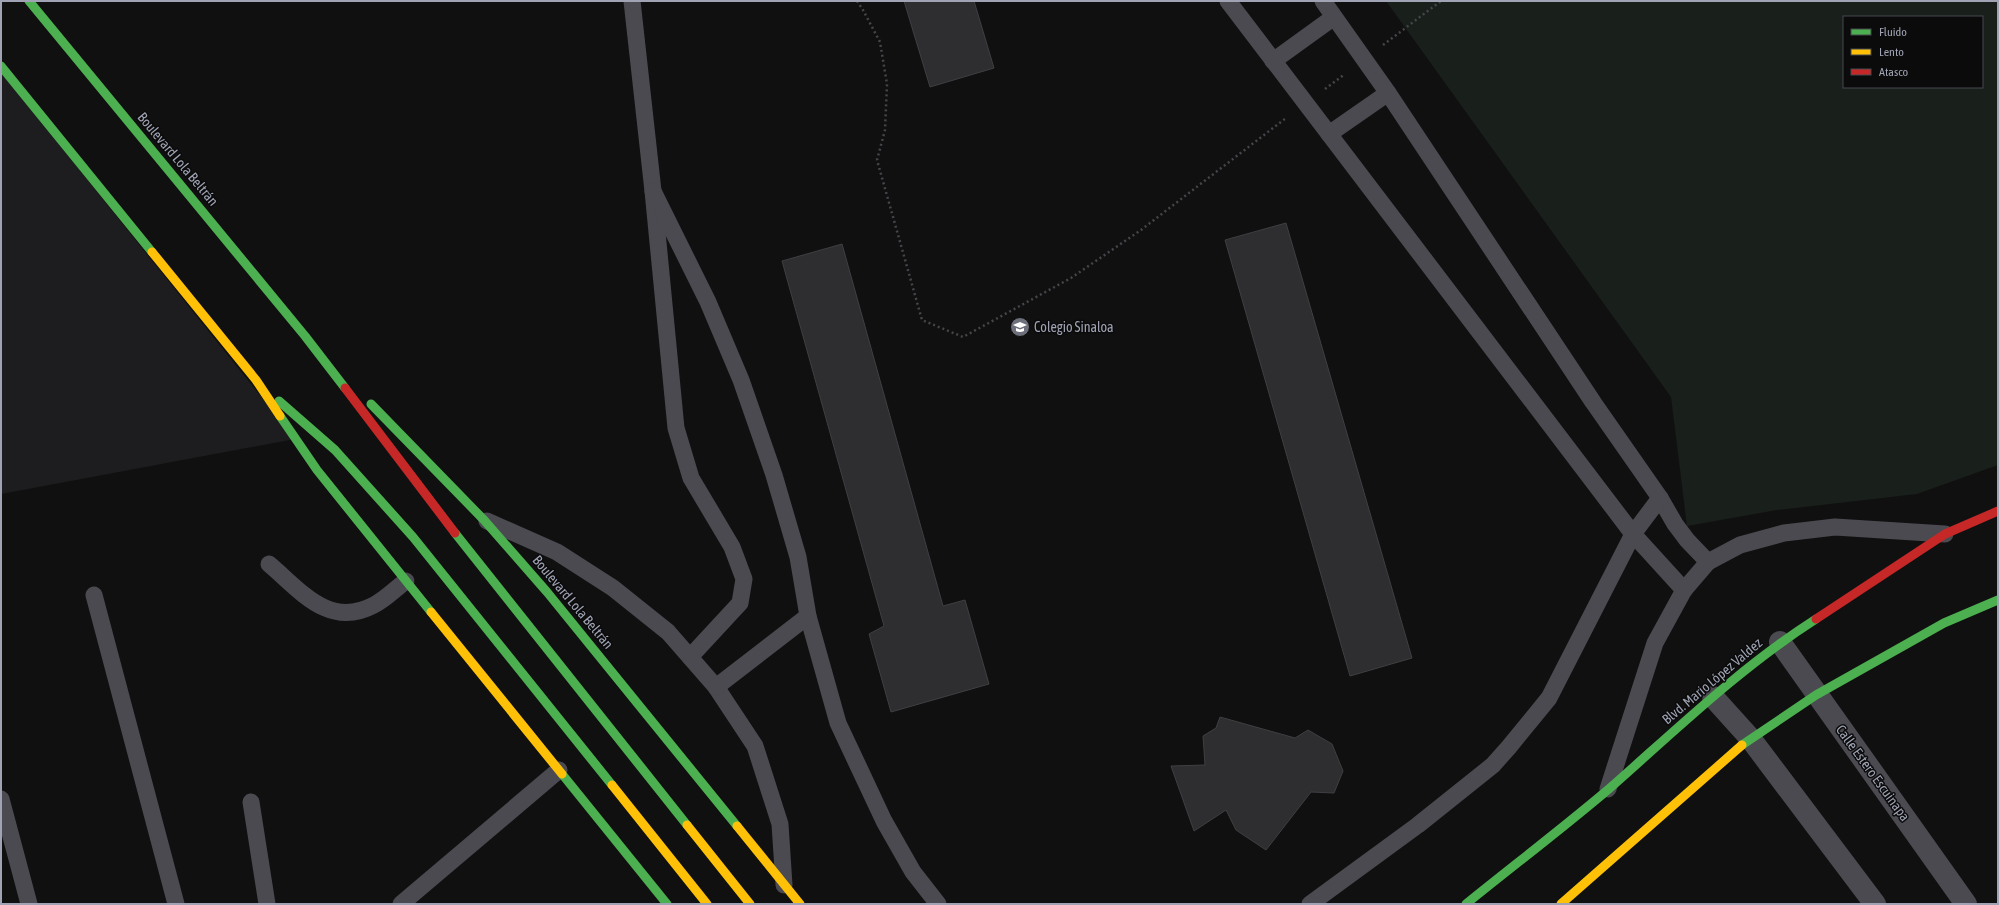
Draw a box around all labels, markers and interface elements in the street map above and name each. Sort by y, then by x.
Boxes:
legend [1843,16,1983,88]
text: Fluido [1879,25,1907,39]
text: Lento [1879,45,1904,59]
text: Atasco [1879,65,1909,79]
street label: Boulevard Lola Beltrán [134,109,222,209]
school or university icon: Colegio Sinaloa [1009,316,1031,338]
place label: Colegio Sinaloa [1034,319,1114,335]
street label: Boulevard Lola Beltrán [529,552,617,652]
street label: Blvd. Mario López Valdez [1659,635,1765,727]
street label: Calle Estero Escuinapa [1833,722,1913,824]

